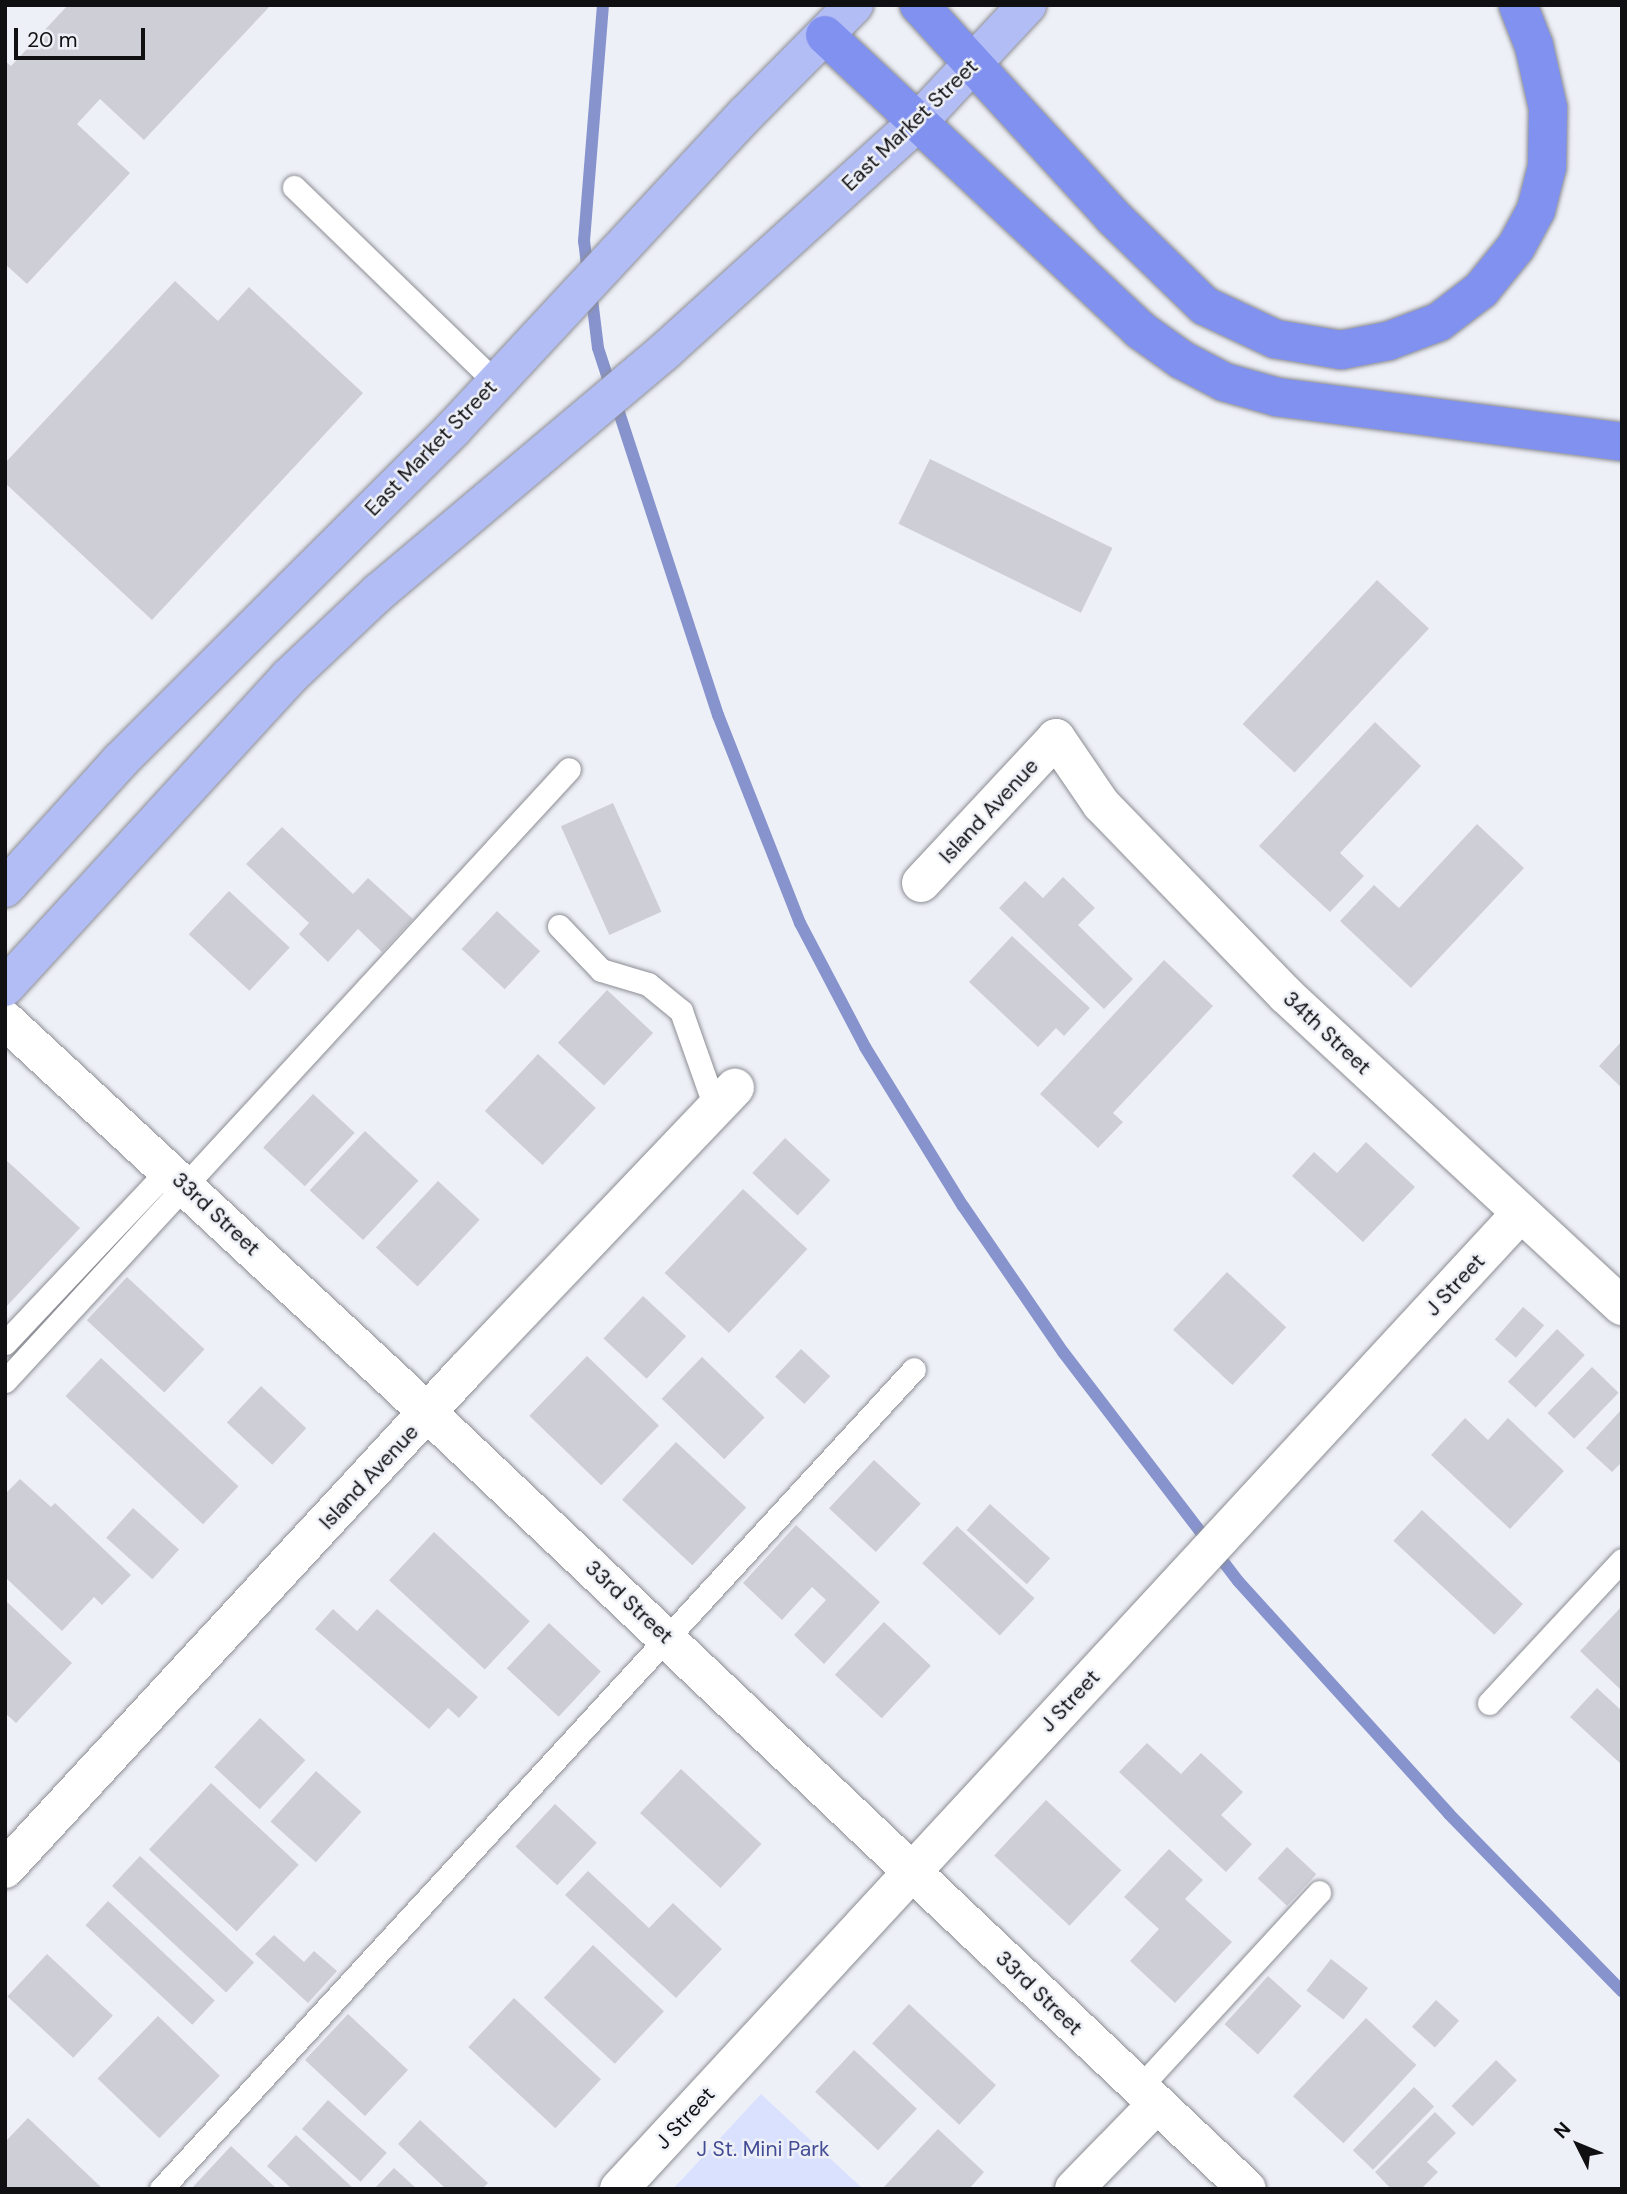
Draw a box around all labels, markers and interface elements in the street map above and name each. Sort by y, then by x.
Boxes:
scale bar [18,14,149,58]
text: 20 m [27,26,78,54]
street label: East Market Street [837,54,983,196]
street label: East Market Street [360,375,502,521]
street label: Island Avenue [934,754,1044,868]
street label: 34th Street [1278,986,1376,1080]
street label: 33rd Street [167,1167,265,1261]
street label: J Street [1420,1249,1490,1321]
street label: Island Avenue [314,1420,424,1534]
street label: 33rd Street [580,1555,678,1649]
street label: J Street [1035,1665,1105,1737]
street label: 33rd Street [991,1946,1087,2040]
street label: J Street [650,2082,720,2154]
north arrow [1543,2110,1613,2180]
text: N [1548,2117,1576,2144]
park label: J St. Mini Park [696,2136,830,2162]

